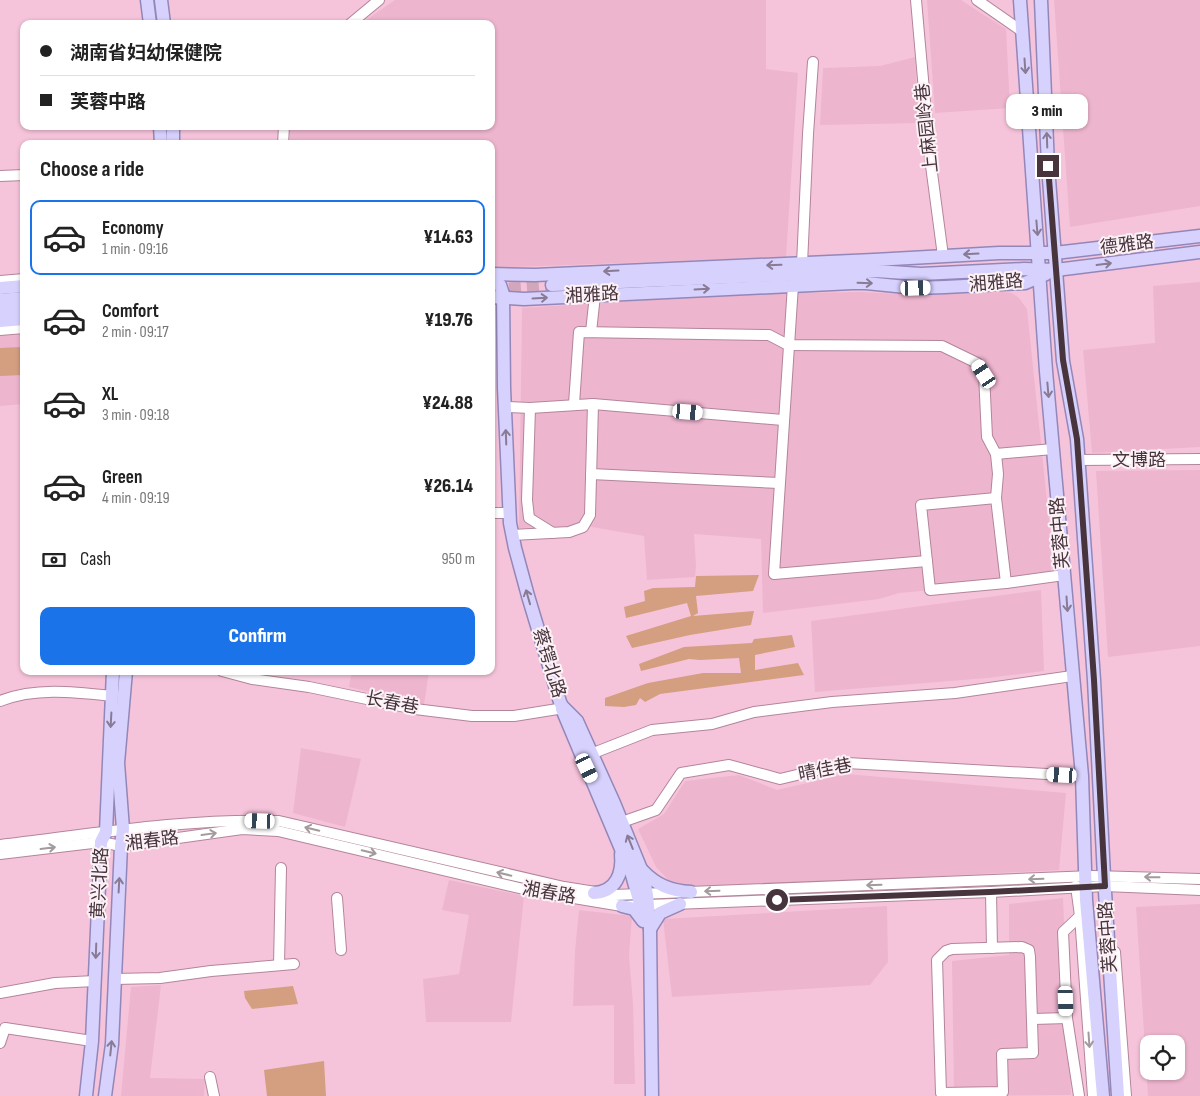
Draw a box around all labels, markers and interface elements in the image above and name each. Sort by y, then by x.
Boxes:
text: 湖南省妇幼保健院 [70,42,222,65]
one-way arrow [1020,58,1030,74]
street label: 上麻园岭巷 [912,82,942,174]
text: 芙蓉中路 [70,91,146,114]
callout: 3 min [1007,94,1089,128]
text: 3 min [1031,102,1063,121]
one-way arrow [1042,132,1052,148]
route end [1037,155,1059,177]
text: Choose a ride [40,156,144,183]
icon: car [42,215,87,260]
text: Economy [102,217,164,240]
one-way arrow [1032,220,1041,236]
text: ¥14.63 [424,226,473,249]
street label: 德雅路 [1099,231,1155,259]
text: 1 min · 09:16 [102,240,168,259]
one-way arrow [963,250,979,259]
one-way arrow [1096,259,1112,269]
one-way arrow [766,260,782,269]
one-way arrow [604,267,620,276]
street label: 湘雅路 [968,270,1024,296]
one-way arrow [856,278,872,288]
car [900,280,931,296]
street label: 湘雅路 [564,283,620,307]
one-way arrow [694,285,710,294]
one-way arrow [532,293,548,303]
icon: car [42,298,87,343]
text: Comfort [102,300,159,323]
text: ¥19.76 [425,309,473,332]
text: 2 min · 09:17 [102,323,169,342]
car [969,357,998,391]
icon: car [42,381,87,426]
one-way arrow [1043,382,1053,398]
text: XL [102,383,118,406]
text: ¥24.88 [422,392,473,415]
car [672,403,703,421]
text: 3 min · 09:18 [102,406,169,425]
one-way arrow [501,429,511,446]
street label: 文博路 [1112,450,1166,471]
icon: car [42,464,87,509]
text: Green [102,466,142,489]
text: ¥26.14 [424,475,473,498]
text: 4 min · 09:19 [102,489,170,508]
street label: 芙蓉中路 [1046,496,1074,570]
icon: cash [40,546,68,574]
text: Cash [80,548,111,571]
text: 950 m [442,550,475,569]
one-way arrow [523,590,533,606]
one-way arrow [1062,596,1071,612]
button: Confirm [40,607,475,665]
street label: 蔡锷北路 [528,626,570,700]
street label: 长春巷 [363,688,421,718]
one-way arrow [107,712,116,728]
car [573,751,600,785]
street label: 晴佳巷 [796,755,854,785]
car [1046,767,1077,783]
car [244,813,275,829]
one-way arrow [304,824,320,833]
street label: 湘春路 [124,827,180,855]
one-way arrow [201,828,217,838]
one-way arrow [624,835,634,850]
one-way arrow [40,843,56,853]
street label: 黄兴北路 [88,846,112,920]
one-way arrow [361,848,377,857]
one-way arrow [497,869,513,878]
one-way arrow [1144,873,1160,882]
one-way arrow [1029,874,1045,883]
one-way arrow [115,878,124,894]
street label: 湘春路 [521,878,577,908]
one-way arrow [866,880,882,890]
one-way arrow [704,887,720,896]
route start [766,889,788,911]
street label: 芙蓉中路 [1095,900,1121,974]
one-way arrow [92,943,101,959]
car [1057,986,1074,1016]
one-way arrow [1084,1031,1094,1047]
map controls [1140,1035,1185,1080]
button: locate [1140,1035,1185,1080]
one-way arrow [107,1040,116,1056]

